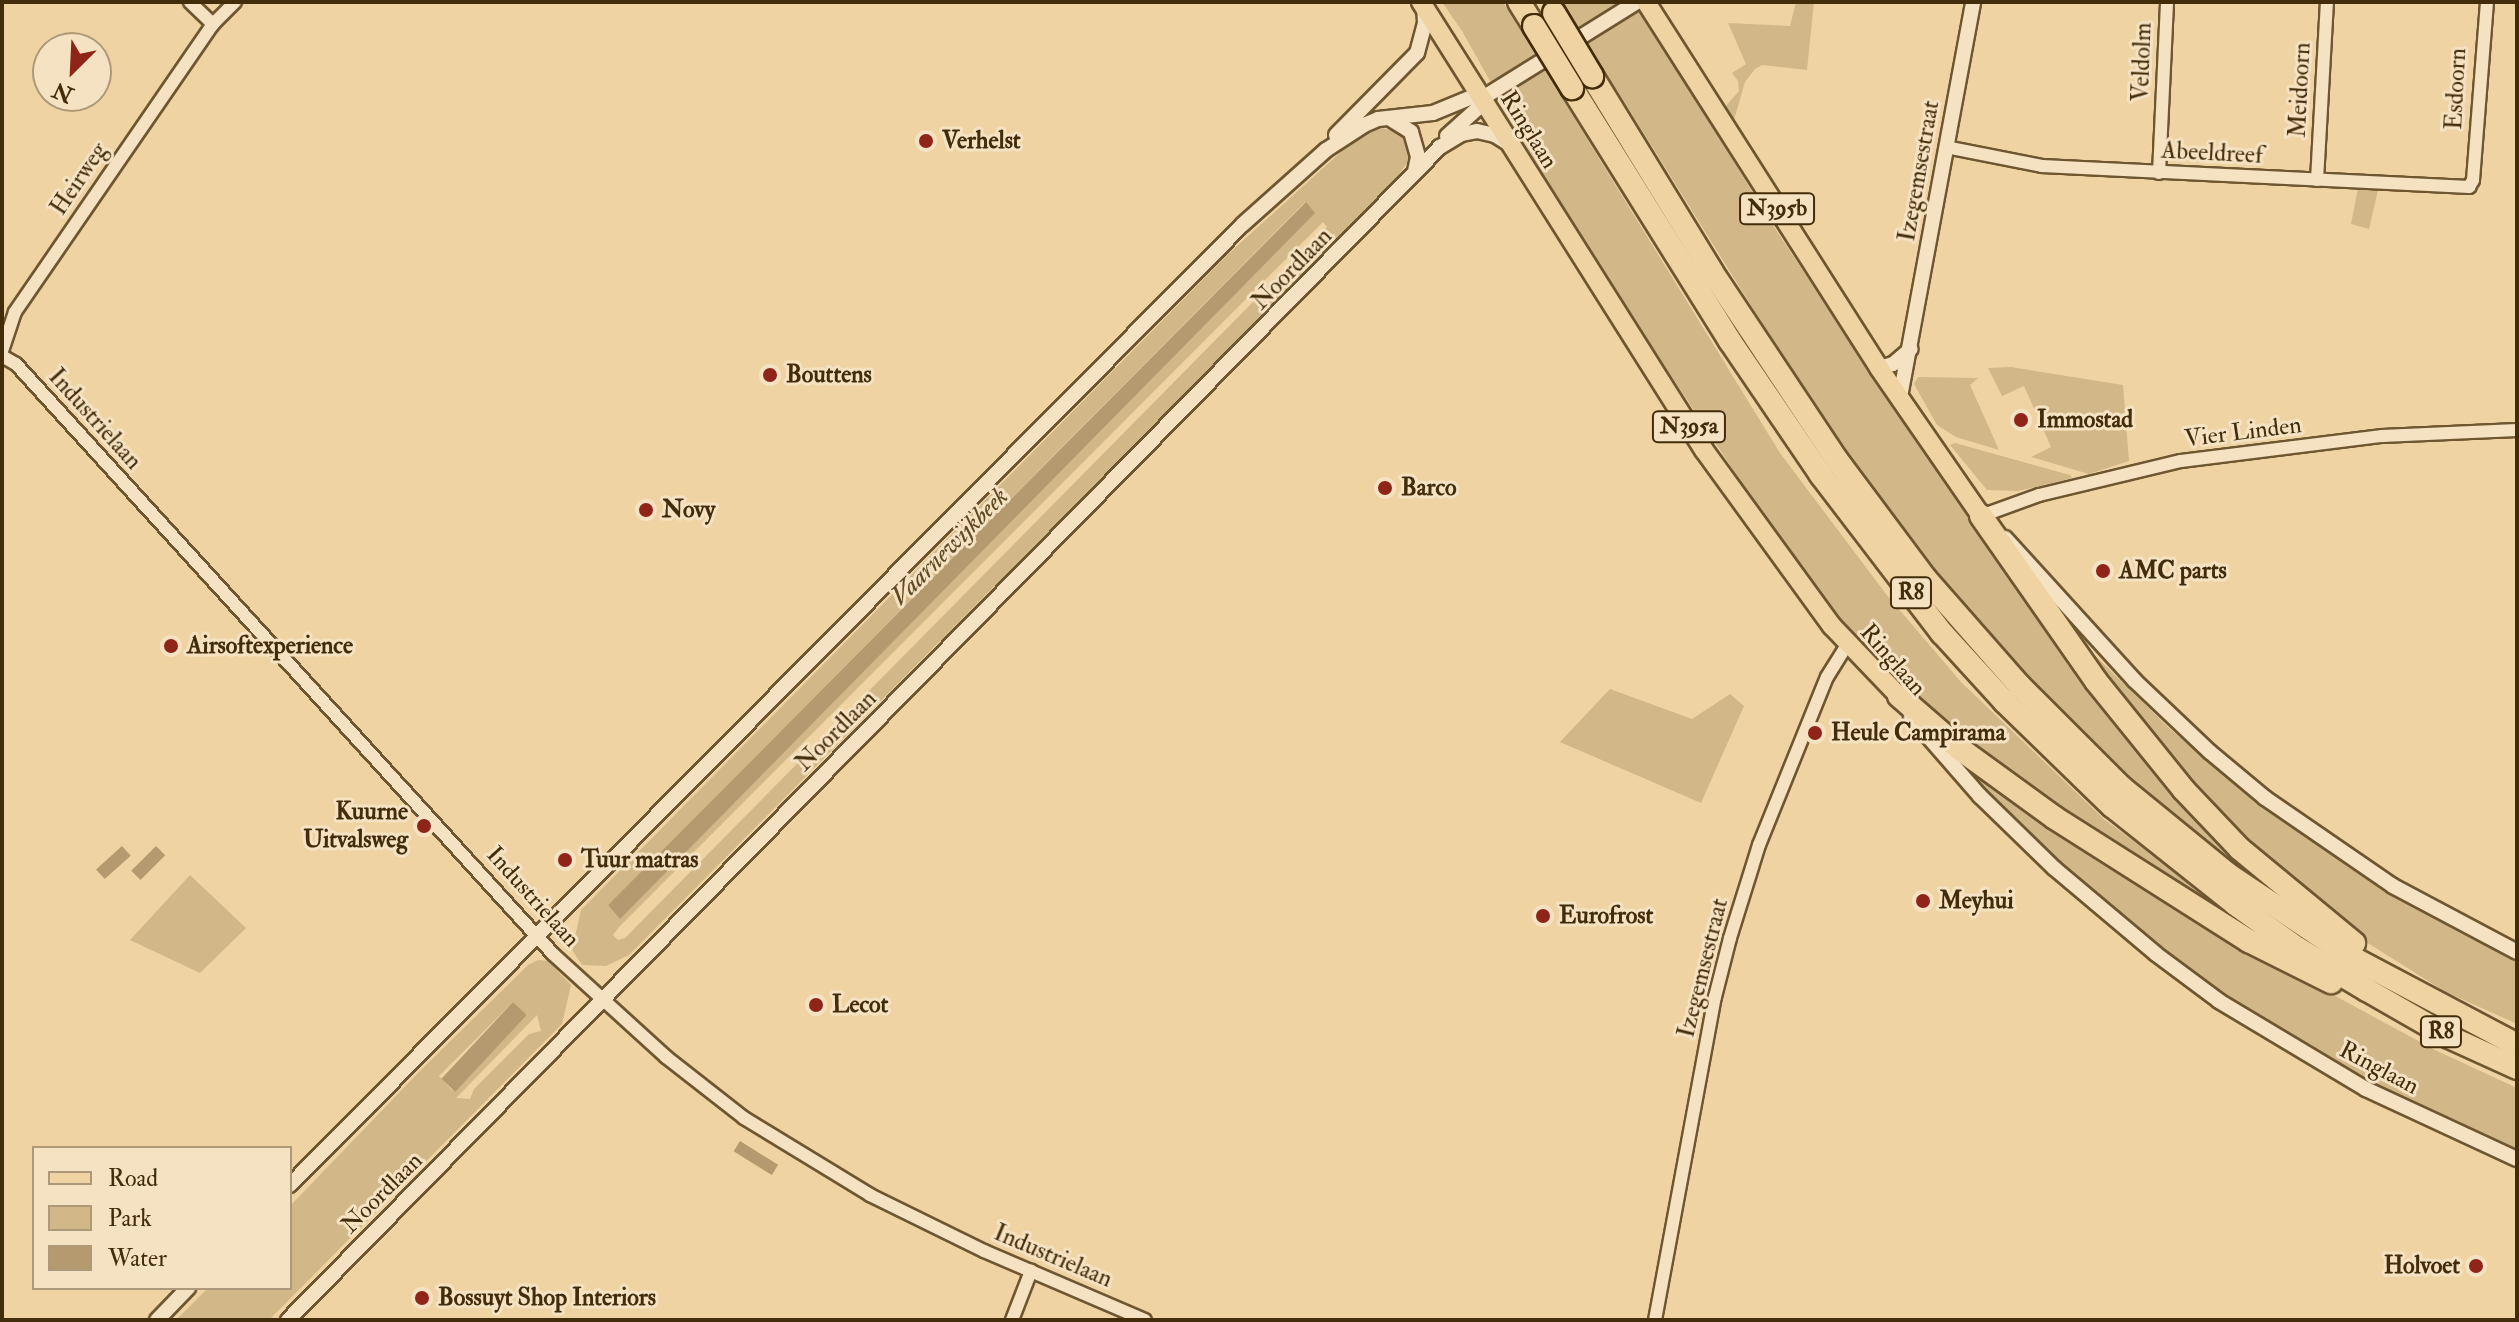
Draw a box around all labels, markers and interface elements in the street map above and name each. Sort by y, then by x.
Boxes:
street label: Veldolm [2126,22,2158,102]
north arrow [32,32,112,112]
street label: Meidoorn [2283,42,2317,138]
street label: Esdoorn [2439,47,2473,131]
text: N [48,75,78,109]
street label: Ringlaan [1494,86,1564,174]
street label: Izegemsestraat [1892,98,1946,244]
place label: Verhelst [942,127,1021,155]
marker: Verhelst [917,132,935,150]
street label: Abeeldreef [2160,136,2264,170]
street label: Heirweg [44,137,114,221]
road number: N395b [1739,191,1815,227]
street label: Noordlaan [1246,222,1338,316]
place label: Bouttens [786,361,872,389]
street label: Industrielaan [42,363,148,475]
marker: Bouttens [761,366,779,384]
place label: Immostad [2037,406,2133,434]
road number: N395a [1651,409,1727,445]
marker: Immostad [2012,411,2030,429]
street label: Vier Linden [2183,411,2303,453]
place label: Barco [1401,474,1457,502]
marker: Barco [1376,479,1394,497]
water label: Vaarnewijkbeek [885,482,1015,612]
place label: Novy [662,496,715,524]
marker: Novy [637,501,655,519]
place label: AMC parts [2119,557,2227,585]
marker: AMC parts [2094,562,2112,580]
road number: R8 [1889,575,1933,611]
street label: Ringlaan [1854,618,1932,702]
place label: Airsoftexperience [187,632,353,660]
marker: Airsoftexperience [162,637,180,655]
street label: Noordlaan [789,684,883,778]
place label: Heule Campirama [1831,719,2006,747]
marker: Heule Campirama [1806,724,1824,742]
place label: Kuurne Uitvalsweg [303,798,408,854]
marker: Kuurne Uitvalsweg [415,817,433,835]
street label: Industrielaan [480,841,586,953]
place label: Tuur matras [581,846,698,874]
marker: Tuur matras [556,851,574,869]
place label: Meyhui [1939,887,2014,915]
marker: Meyhui [1914,892,1932,910]
street label: Izegemsestraat [1672,895,1734,1041]
place label: Eurofrost [1559,902,1653,930]
marker: Eurofrost [1534,907,1552,925]
place label: Lecot [832,991,888,1019]
marker: Lecot [807,996,825,1014]
road number: R8 [2419,1014,2463,1050]
street label: Ringlaan [2334,1035,2424,1101]
legend [32,1146,292,1290]
street label: Noordlaan [335,1146,429,1240]
text: Road [108,1163,158,1194]
text: Park [108,1203,152,1234]
street label: Industrielaan [989,1218,1117,1294]
text: Water [108,1243,167,1274]
place label: Holvoet [2384,1252,2460,1280]
marker: Holvoet [2467,1257,2485,1275]
place label: Bossuyt Shop Interiors [438,1284,656,1312]
marker: Bossuyt Shop Interiors [413,1289,431,1307]

